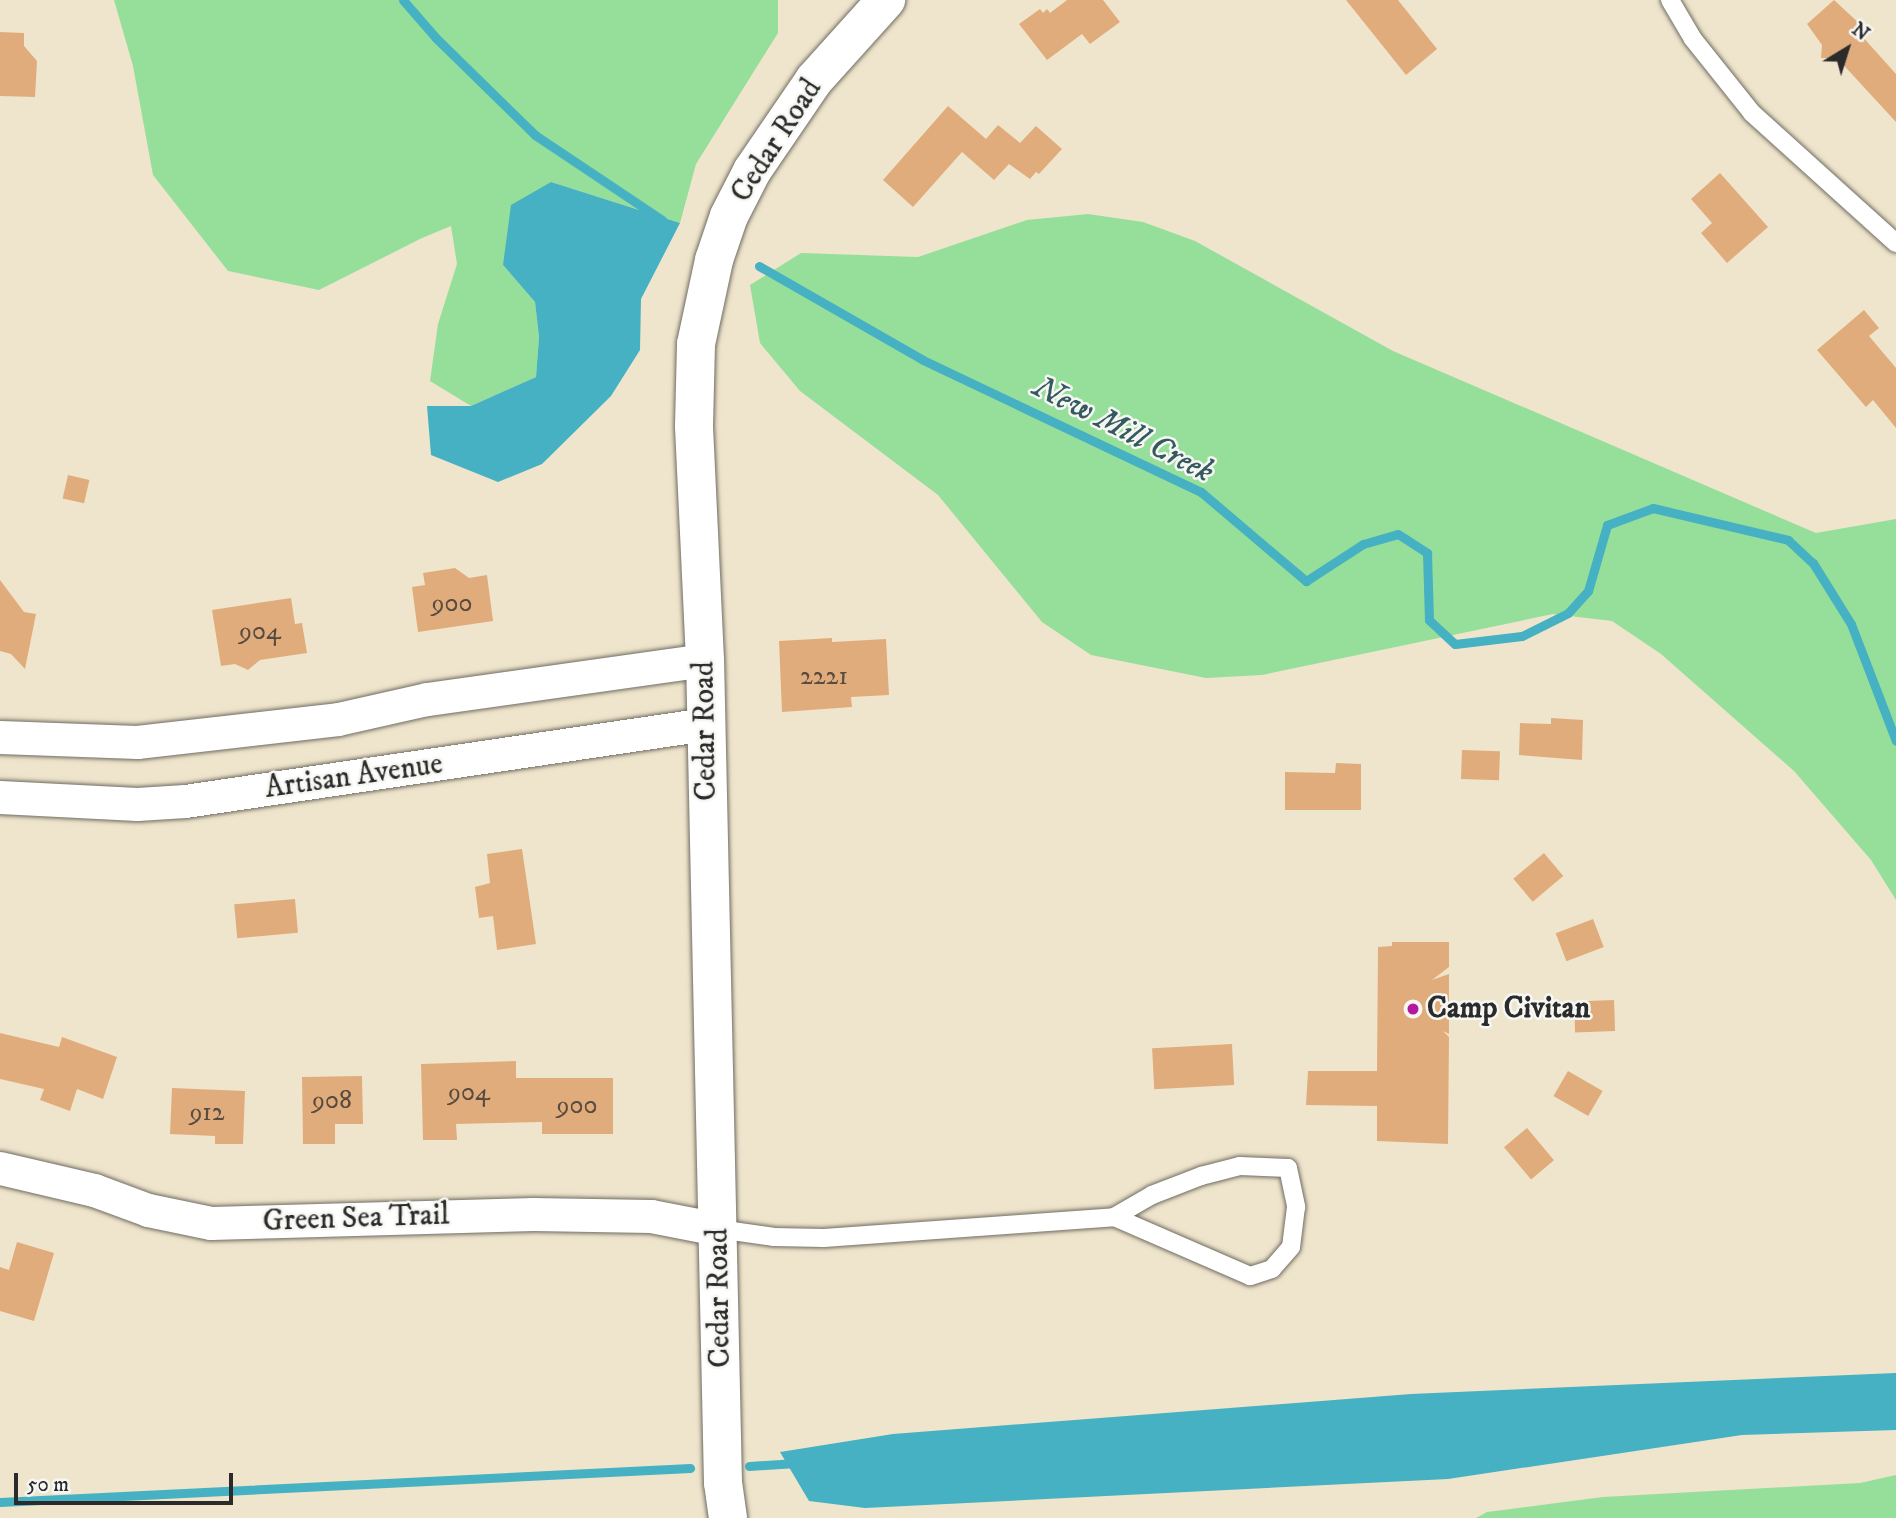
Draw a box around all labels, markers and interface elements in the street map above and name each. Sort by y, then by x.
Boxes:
north arrow [1812,14,1882,84]
text: N [1847,18,1873,46]
street label: Cedar Road [724,73,830,209]
water label: New Mill Creek [1026,368,1220,492]
house number: 900 [432,588,472,620]
house number: 904 [239,616,281,648]
street label: Cedar Road [687,661,725,801]
house number: 2221 [800,661,848,693]
street label: Artisan Avenue [263,747,445,807]
place label: Camp Civitan [1427,991,1590,1027]
marker: Camp Civitan [1405,1001,1421,1017]
house number: 904 [448,1077,490,1109]
house number: 908 [312,1085,352,1117]
house number: 900 [557,1090,597,1122]
house number: 912 [189,1097,225,1129]
street label: Green Sea Trail [262,1198,450,1240]
street label: Cedar Road [701,1228,739,1368]
scale bar [18,1458,236,1502]
text: 50 m [27,1472,69,1498]

